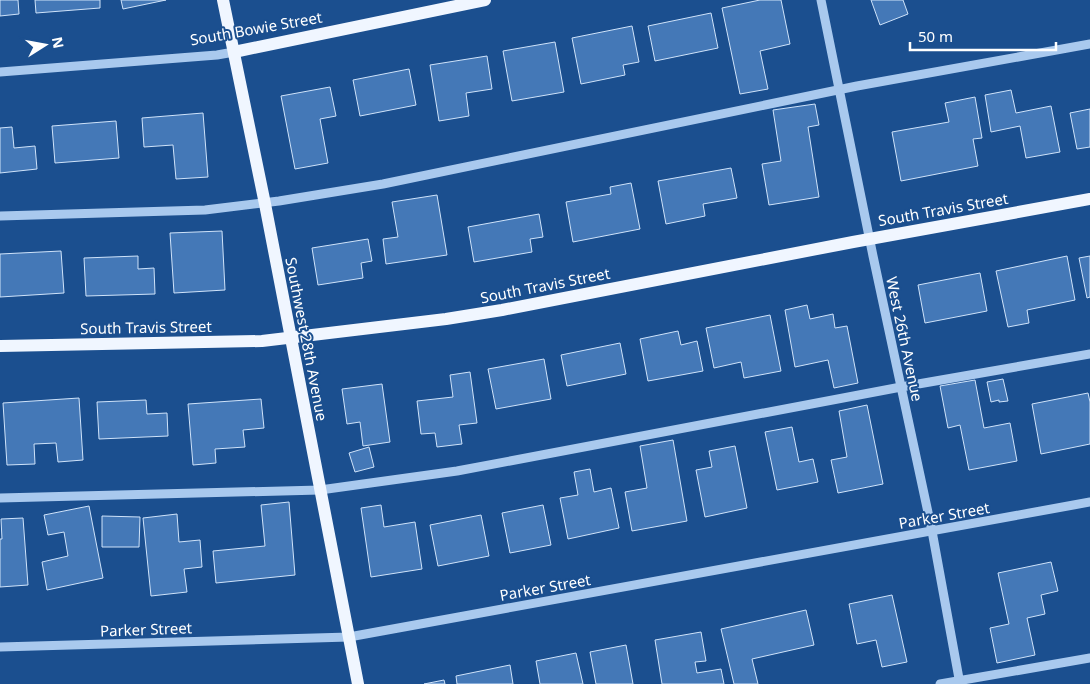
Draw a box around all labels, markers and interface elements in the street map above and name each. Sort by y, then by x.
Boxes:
street label: South Bowie Street [188,6,324,49]
north arrow [20,20,70,70]
scale bar [910,20,1056,52]
text: 50 m [918,26,953,46]
text: N [48,35,69,50]
street label: South Travis Street [876,188,1010,230]
street label: Southwest 28th Avenue [281,255,333,423]
street label: South Travis Street [479,263,612,307]
street label: West 26th Avenue [882,275,928,403]
street label: South Travis Street [80,316,213,338]
street label: Parker Street [897,497,992,533]
street label: Parker Street [498,569,593,605]
street label: Parker Street [100,617,193,641]

